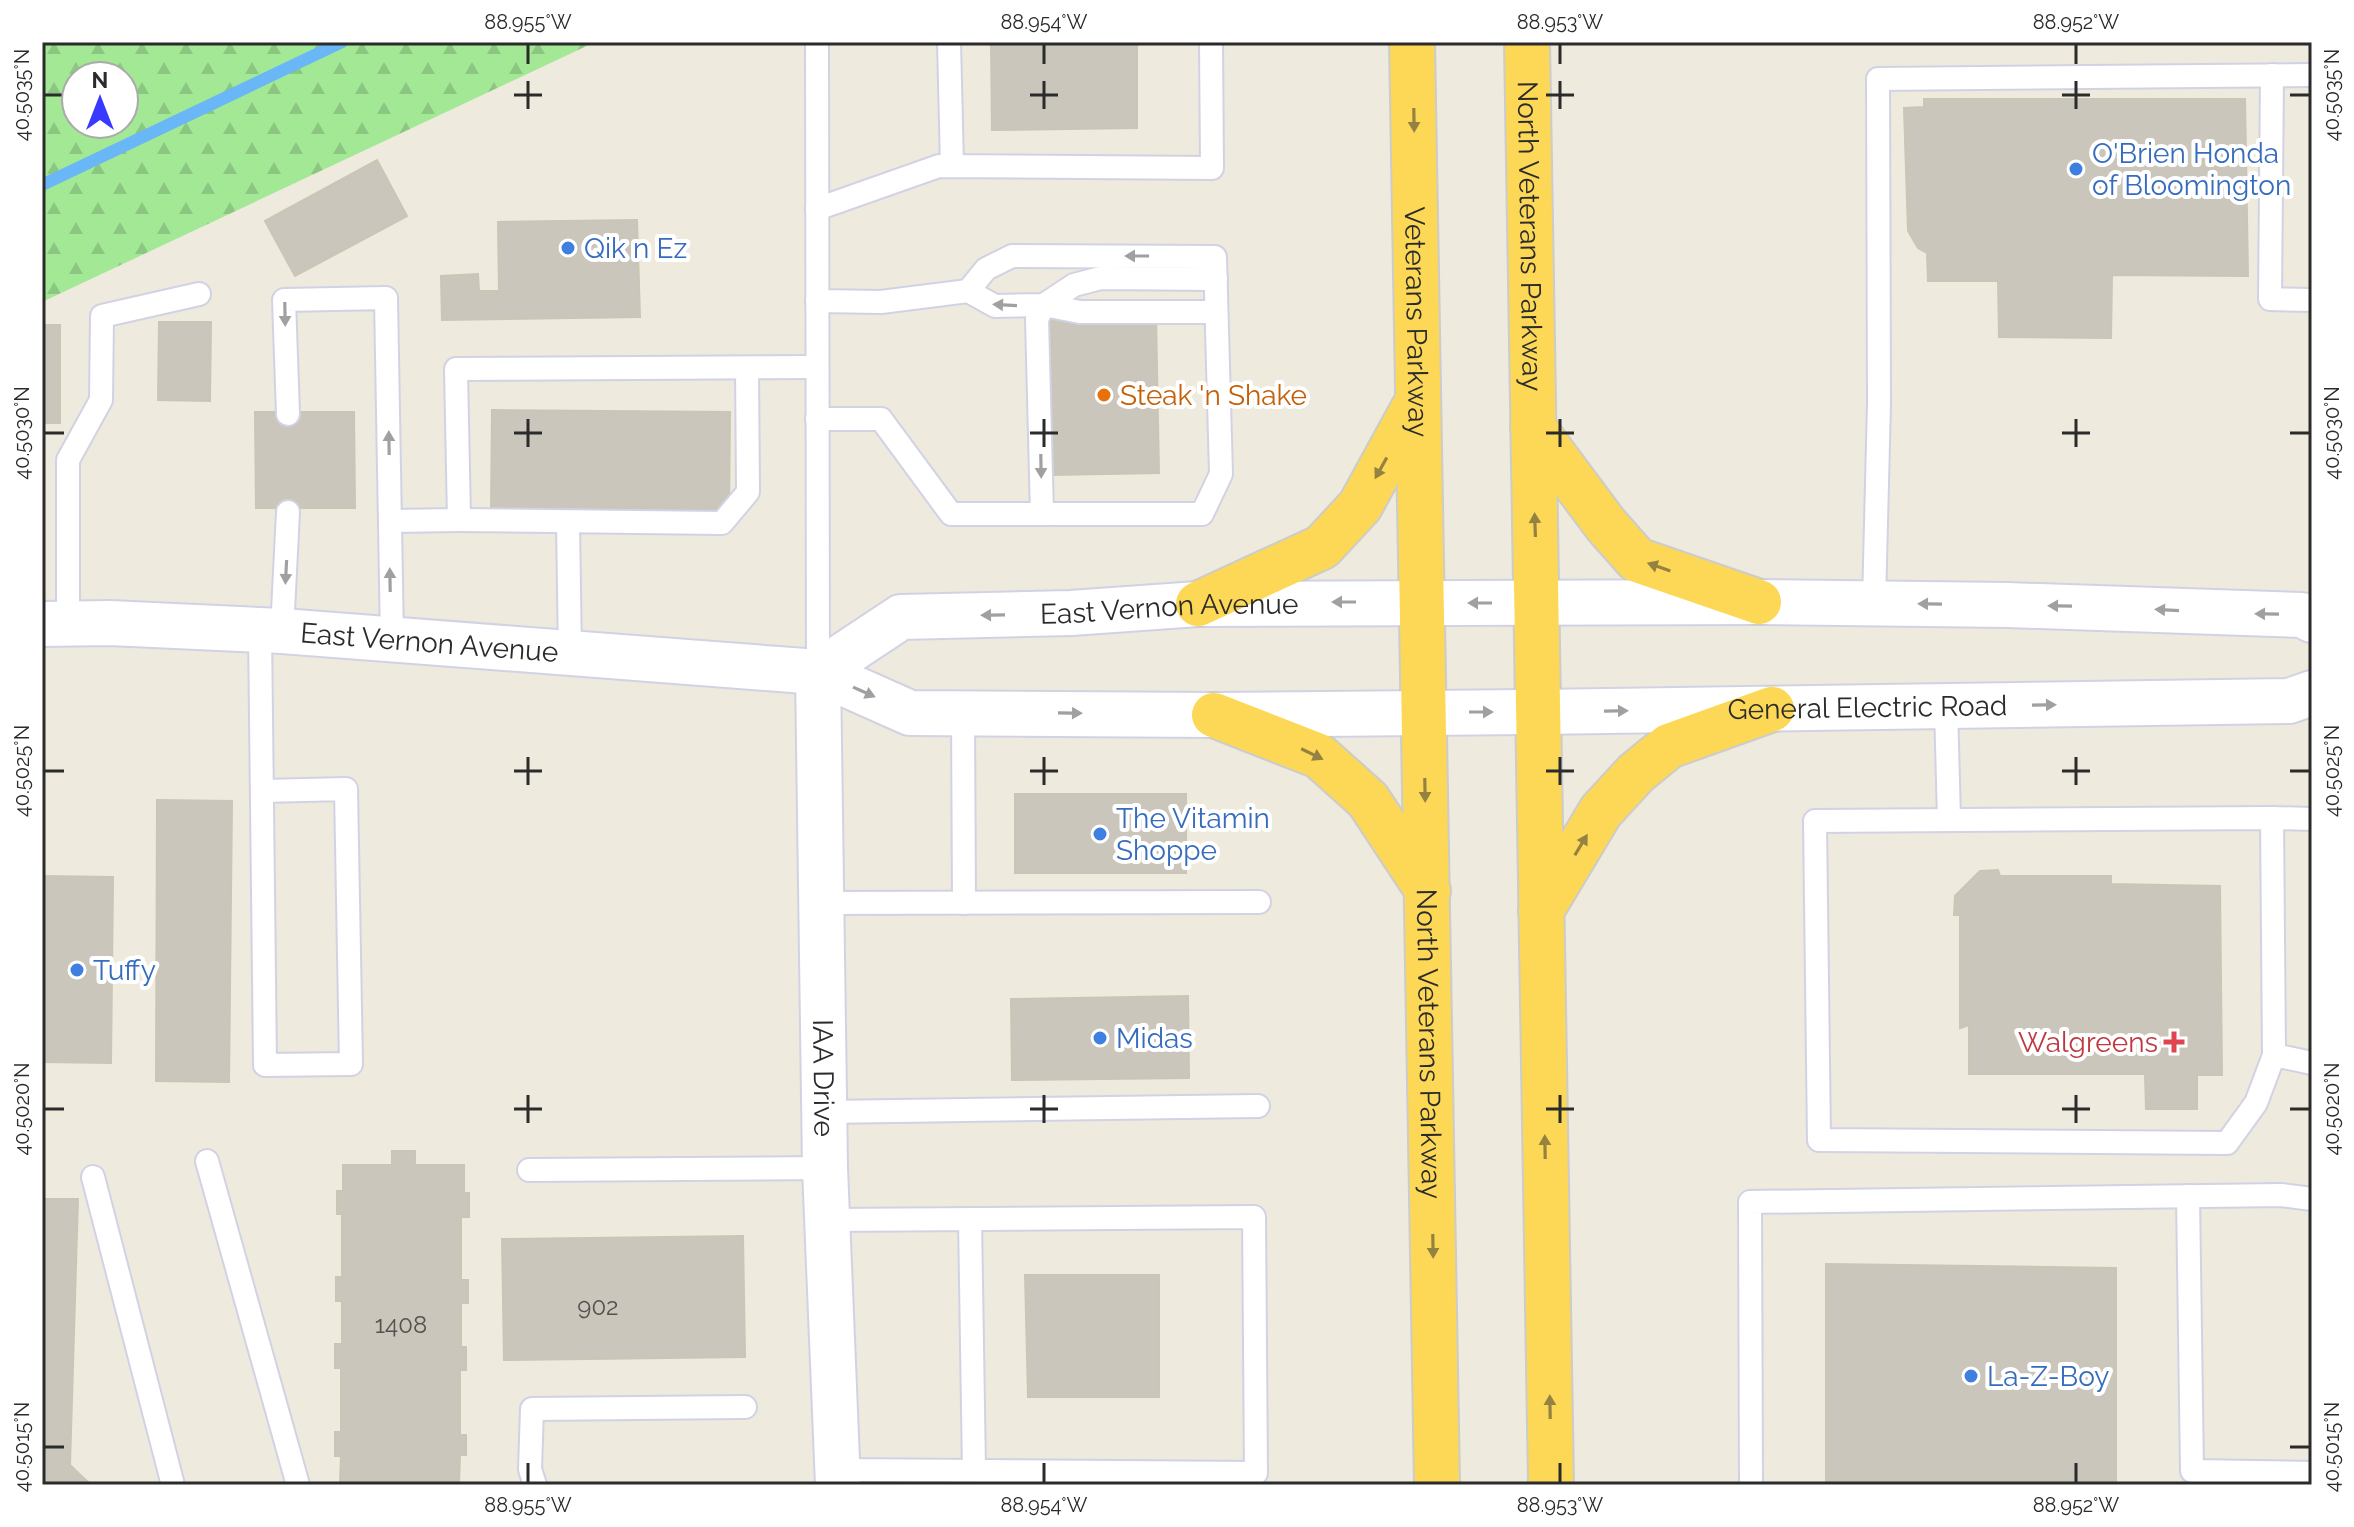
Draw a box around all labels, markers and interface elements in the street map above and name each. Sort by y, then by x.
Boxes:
text: 88.955°W [484,10,572,34]
text: 88.954°W [1000,10,1088,34]
text: 88.953°W [1517,10,1603,34]
text: 88.952°W [2033,10,2119,34]
text: 40.5035°N [10,49,34,141]
text: 40.5035°N [2320,49,2344,141]
north arrow [60,60,140,140]
text: N [92,67,108,93]
street label: North Veterans Parkway [1511,80,1549,391]
one-way arrow [1407,108,1420,133]
place label: O'Brien Honda of Bloomington [2092,137,2291,202]
marker: O'Brien Honda of Bloomington [2067,160,2085,178]
street label: Veterans Parkway [1398,206,1435,438]
place label: Qik n Ez [584,232,687,265]
marker: Qik n Ez [559,239,577,257]
one-way arrow [1124,250,1149,262]
one-way arrow [992,298,1017,311]
one-way arrow [279,301,291,327]
place label: Steak 'n Shake [1120,379,1307,412]
text: 40.5030°N [10,386,34,480]
marker: Steak 'n Shake [1095,386,1113,404]
text: 40.5030°N [2320,386,2344,480]
one-way arrow [383,430,395,455]
one-way arrow [1035,454,1047,479]
one-way arrow [1374,457,1388,479]
one-way arrow [1529,512,1542,537]
one-way arrow [279,560,292,585]
one-way arrow [1646,561,1670,573]
one-way arrow [384,567,397,592]
street label: East Vernon Avenue [1040,587,1298,630]
one-way arrow [1331,596,1356,608]
one-way arrow [1467,597,1492,609]
one-way arrow [1917,598,1942,610]
one-way arrow [2047,600,2072,613]
one-way arrow [2154,604,2179,617]
one-way arrow [980,608,1005,621]
one-way arrow [2254,608,2279,621]
street label: East Vernon Avenue [299,616,560,669]
one-way arrow [852,686,876,699]
street label: General Electric Road [1727,689,2008,726]
one-way arrow [2032,699,2057,711]
one-way arrow [1604,705,1629,717]
one-way arrow [1469,706,1494,718]
one-way arrow [1058,707,1083,719]
text: 40.5025°N [10,725,34,817]
text: 40.5025°N [2320,725,2344,817]
one-way arrow [1301,747,1324,761]
one-way arrow [1419,778,1432,803]
place label: The Vitamin Shoppe [1116,802,1270,867]
marker: The Vitamin Shoppe [1091,825,1109,843]
one-way arrow [1574,834,1588,856]
street label: North Veterans Parkway [1410,888,1449,1199]
place label: Tuffy [93,954,156,987]
marker: Tuffy [68,961,86,979]
street label: IAA Drive [806,1019,841,1137]
place label: Midas [1116,1022,1193,1055]
place label: Walgreens [2018,1026,2158,1059]
marker: Midas [1091,1029,1109,1047]
marker: Walgreens [2165,1033,2183,1051]
text: 40.5020°N [10,1062,34,1156]
text: 40.5020°N [2320,1062,2344,1156]
one-way arrow [1539,1134,1551,1159]
one-way arrow [1427,1234,1439,1259]
house number: 902 [577,1292,619,1321]
house number: 1408 [375,1310,427,1339]
place label: La-Z-Boy [1987,1360,2110,1393]
marker: La-Z-Boy [1962,1367,1980,1385]
one-way arrow [1543,1394,1556,1419]
text: 40.5015°N [10,1402,34,1492]
text: 40.5015°N [2320,1402,2344,1492]
text: 88.955°W [484,1493,572,1517]
text: 88.954°W [1000,1493,1088,1517]
text: 88.953°W [1517,1493,1603,1517]
text: 88.952°W [2033,1493,2119,1517]

